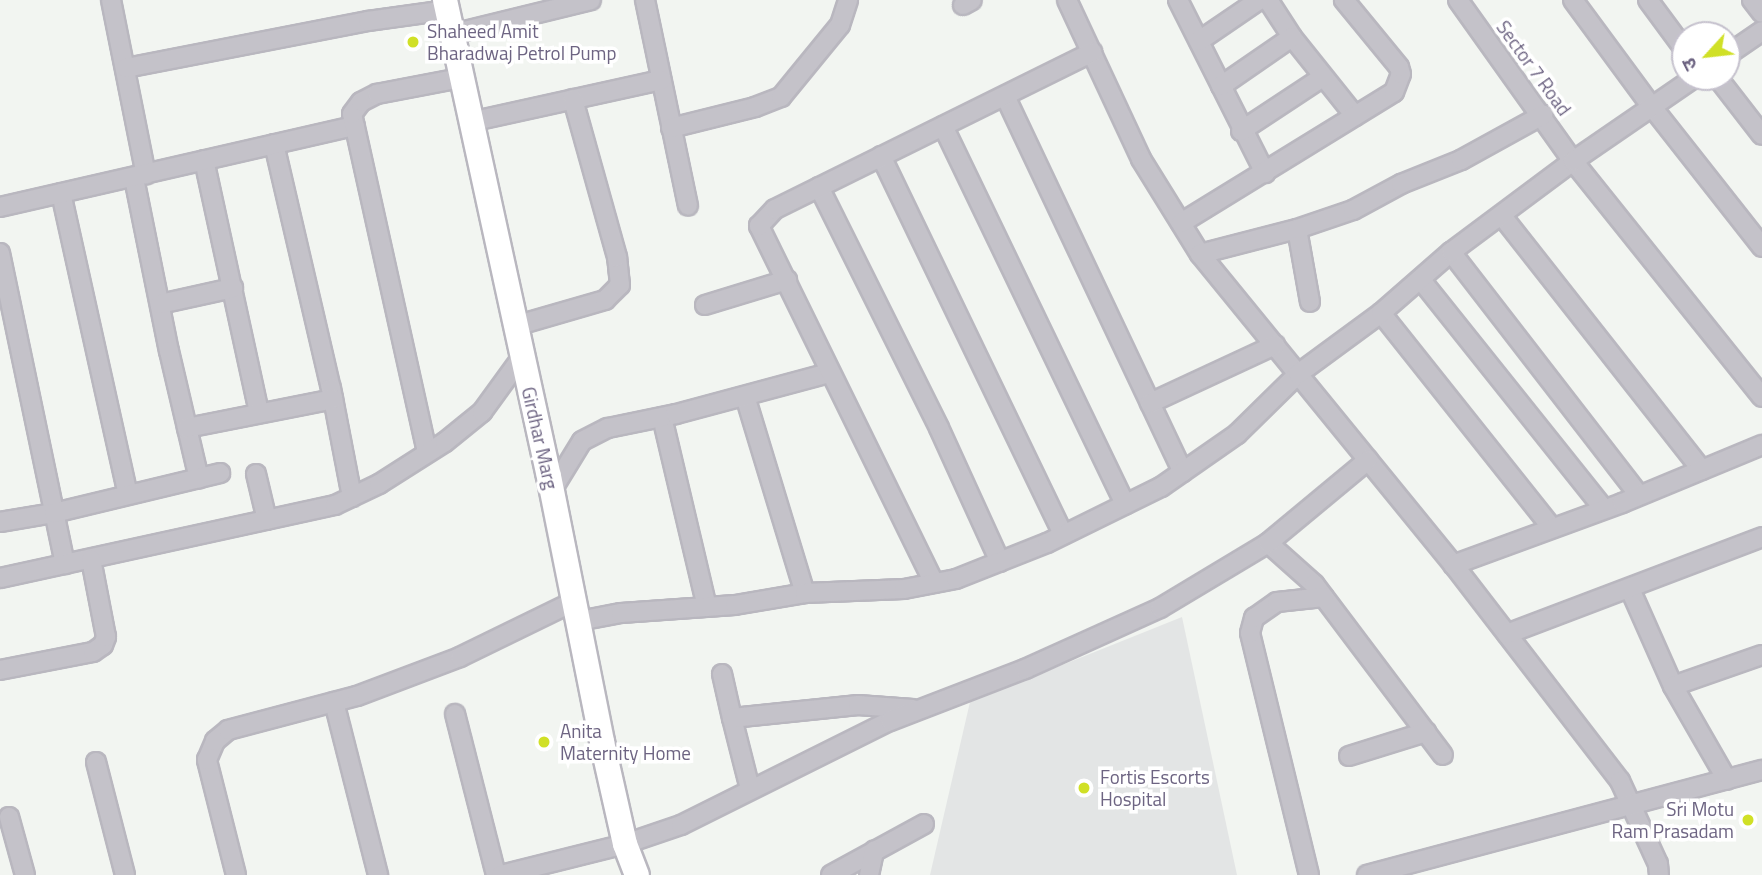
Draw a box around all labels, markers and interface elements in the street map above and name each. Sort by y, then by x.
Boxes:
street label: Sector 7 Road [1492,16,1576,120]
place label: Shaheed Amit Bharadwaj Petrol Pump [427,20,616,64]
north arrow [1671,21,1741,91]
marker: Shaheed Amit Bharadwaj Petrol Pump [405,34,421,50]
text: उ [1673,53,1704,76]
street label: Girdhar Marg [517,385,563,491]
place label: Anita Maternity Home [560,720,691,764]
marker: Anita Maternity Home [534,732,554,752]
place label: Fortis Escorts Hospital [1100,766,1210,810]
marker: Fortis Escorts Hospital [1074,778,1094,798]
place label: Sri Motu Ram Prasadam [1612,798,1734,842]
marker: Sri Motu Ram Prasadam [1740,812,1756,828]

